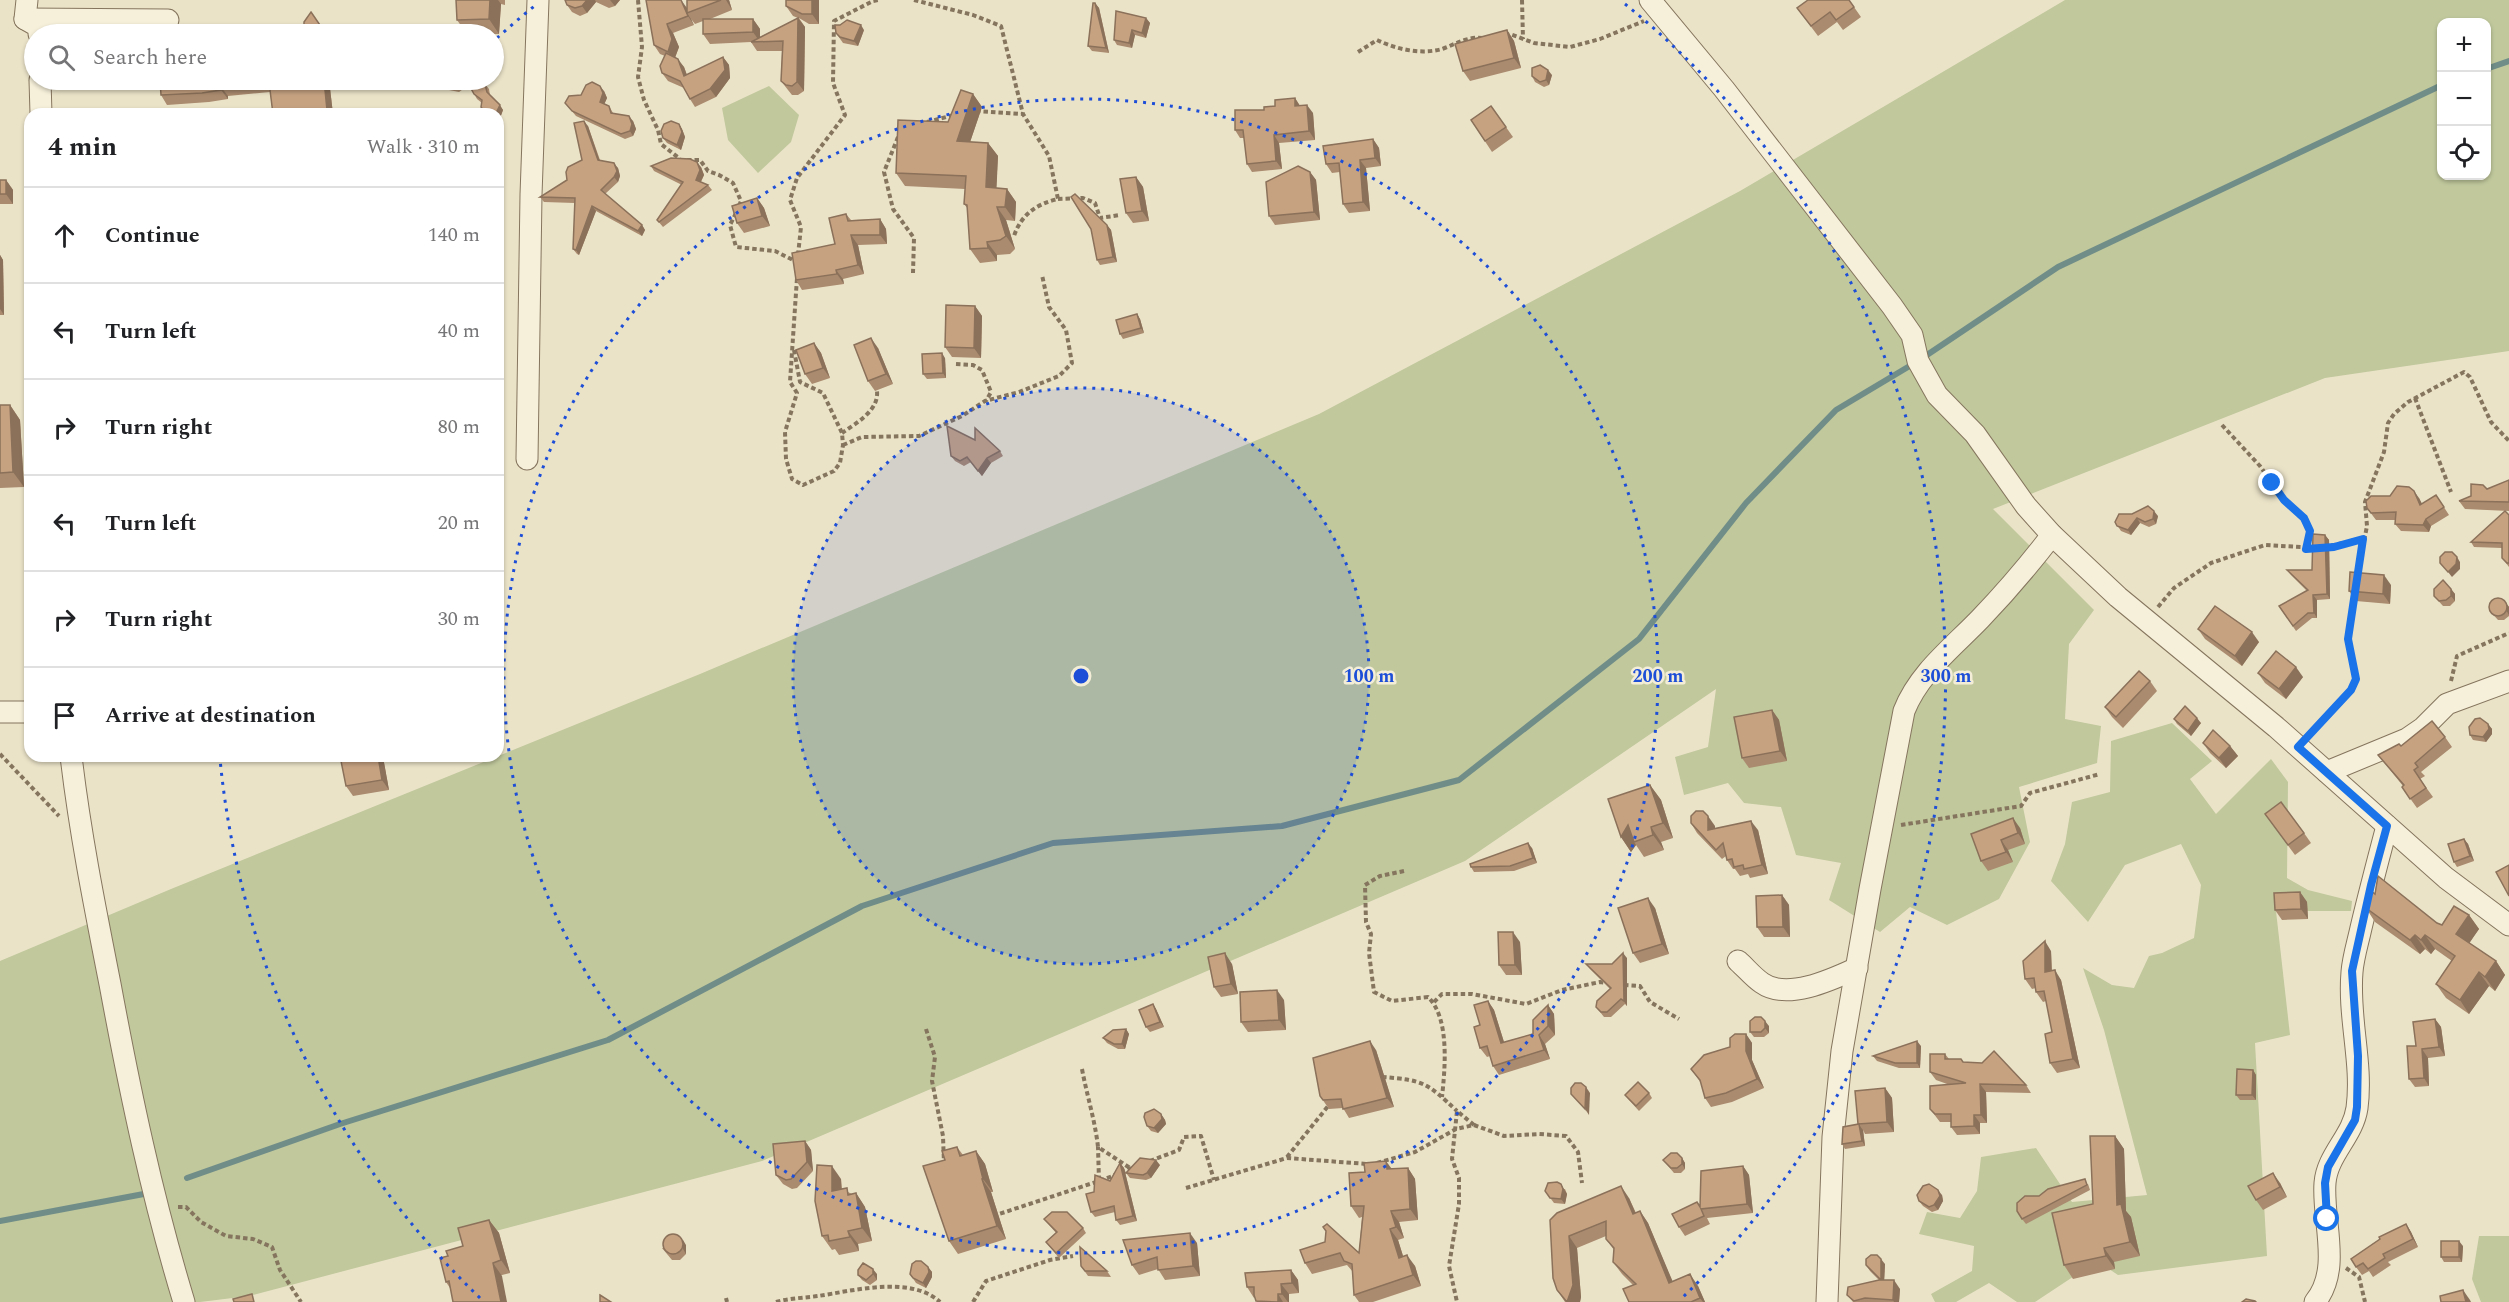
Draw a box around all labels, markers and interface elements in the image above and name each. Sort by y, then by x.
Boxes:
map controls [2437,18,2491,180]
button: + [2437,18,2491,72]
search box [24,24,504,90]
icon: search [45,41,78,74]
text: Search here [93,41,207,74]
button: − [2437,72,2491,126]
button: locate [2437,126,2491,180]
text: 4 min [48,127,117,167]
text: Walk · 310 m [367,132,480,162]
icon: ahead [48,219,81,252]
text: Continue [105,219,200,252]
text: 140 m [428,220,480,250]
icon: left [48,315,81,348]
text: Turn left [105,315,197,348]
text: 40 m [438,316,480,346]
icon: right [48,411,81,444]
text: Turn right [105,411,212,444]
text: 80 m [438,412,480,442]
route end [2258,469,2284,495]
icon: left [48,507,81,540]
text: Turn left [105,507,197,540]
text: 20 m [438,508,480,538]
icon: right [48,603,81,636]
text: Turn right [105,603,212,636]
text: 30 m [438,604,480,634]
text: 100 m [1343,663,1395,690]
text: 200 m [1632,663,1684,690]
text: 300 m [1920,663,1972,690]
centre of rings [1071,666,1091,686]
icon: arrive [48,699,81,732]
text: Arrive at destination [105,699,316,732]
route start [2313,1205,2339,1231]

